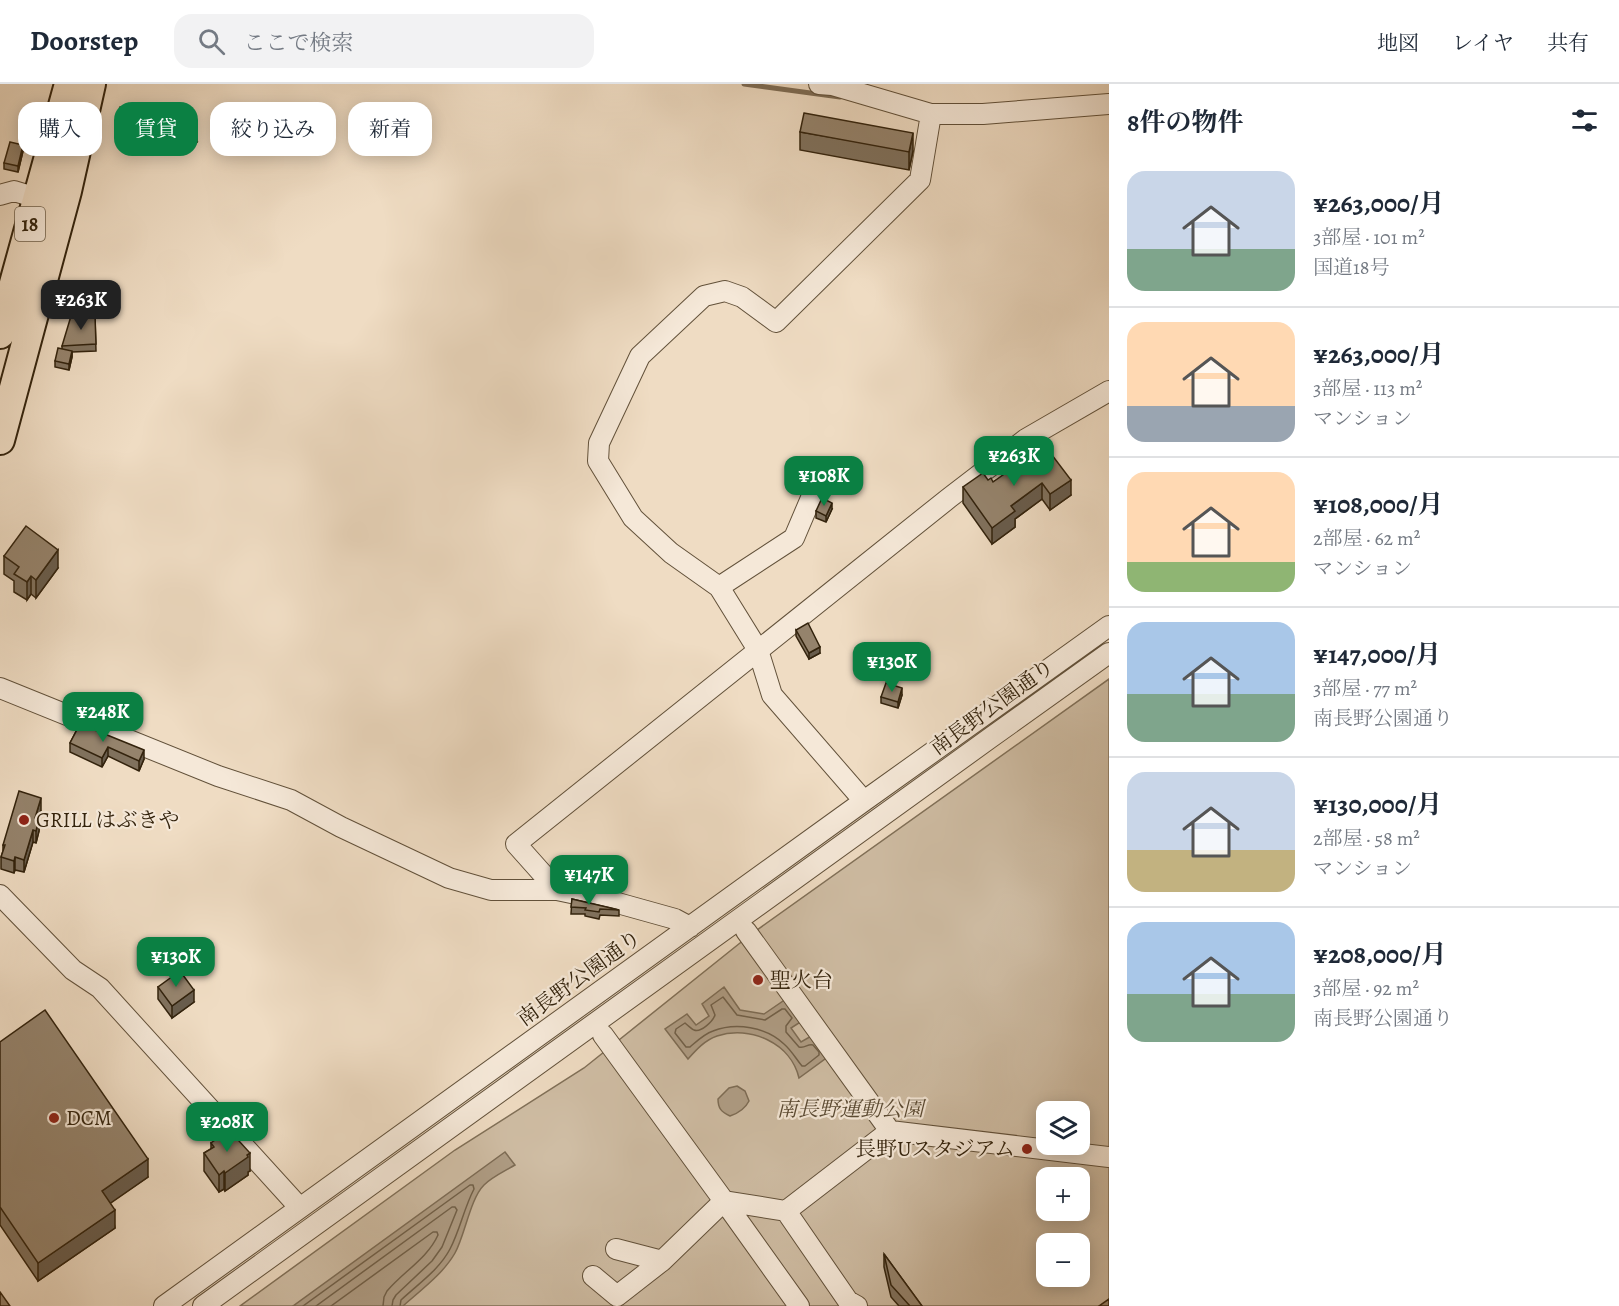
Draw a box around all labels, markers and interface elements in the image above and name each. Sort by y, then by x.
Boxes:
search box [174,14,594,68]
text: Doorstep [30,22,138,60]
icon: search [195,25,228,58]
text: ここで検索 [243,28,353,58]
text: 地図 [1377,29,1419,57]
text: レイヤ [1452,29,1514,57]
text: 共有 [1547,29,1589,57]
chip: 購入 [18,102,102,156]
chip: 賃貸 [114,102,198,156]
chip: 絞り込み [210,102,336,156]
chip: 新着 [348,102,432,156]
icon: filters [1568,104,1601,137]
text: 8件の物件 [1127,105,1243,140]
text: ¥263,000/月 [1313,186,1445,221]
icon: home [1175,195,1247,267]
road number: 18 [15,207,45,241]
text: 3部屋 · 101 m² [1313,224,1425,251]
text: 国道18号 [1313,254,1390,281]
pin: ¥263K [39,280,123,331]
text: ¥263K [55,286,107,313]
text: ¥263,000/月 [1313,337,1445,372]
icon: home [1175,346,1247,418]
text: 3部屋 · 113 m² [1313,375,1422,402]
text: マンション [1313,405,1412,432]
pin: ¥263K [972,436,1056,487]
text: ¥263K [988,442,1040,469]
pin: ¥108K [782,456,866,507]
text: ¥108K [798,462,850,489]
text: ¥108,000/月 [1313,487,1444,522]
icon: home [1175,496,1247,568]
text: 2部屋 · 62 m² [1313,525,1420,552]
text: マンション [1313,555,1412,582]
text: ¥147,000/月 [1313,637,1441,672]
pin: ¥130K [850,642,934,693]
icon: home [1175,646,1247,718]
text: ¥130K [867,648,917,675]
street label: 南長野公園通り [924,652,1060,762]
text: 3部屋 · 77 m² [1313,675,1417,702]
pin: ¥248K [61,692,145,743]
text: ¥248K [76,698,130,725]
text: 南長野公園通り [1313,705,1453,732]
text: ¥130,000/月 [1313,787,1442,822]
icon: home [1175,796,1247,868]
place label: GRILL はぶきや [36,806,179,834]
marker: GRILL はぶきや [17,813,31,827]
text: 2部屋 · 58 m² [1313,825,1420,852]
pin: ¥147K [547,855,631,906]
text: マンション [1313,855,1412,882]
text: ¥147K [564,861,614,888]
street label: 南長野公園通り [511,923,647,1033]
pin: ¥130K [134,937,218,988]
text: ¥208,000/月 [1313,937,1447,972]
text: ¥130K [151,943,201,970]
icon: home [1175,946,1247,1018]
place label: 聖火台 [770,966,833,994]
marker: 聖火台 [751,973,765,987]
text: 3部屋 · 92 m² [1313,975,1419,1002]
text: 南長野公園通り [1313,1005,1453,1032]
park label: 南長野運動公園 [777,1095,926,1123]
map controls [1036,1101,1090,1287]
button: layers [1036,1101,1090,1155]
pin: ¥208K [185,1102,269,1153]
place label: DCM [66,1104,112,1132]
text: ¥208K [200,1108,254,1135]
marker: DCM [47,1111,61,1125]
place label: 長野Uスタジアム [855,1135,1015,1163]
marker: 長野Uスタジアム [1020,1142,1034,1156]
button: + [1036,1167,1090,1221]
button: − [1036,1233,1090,1287]

